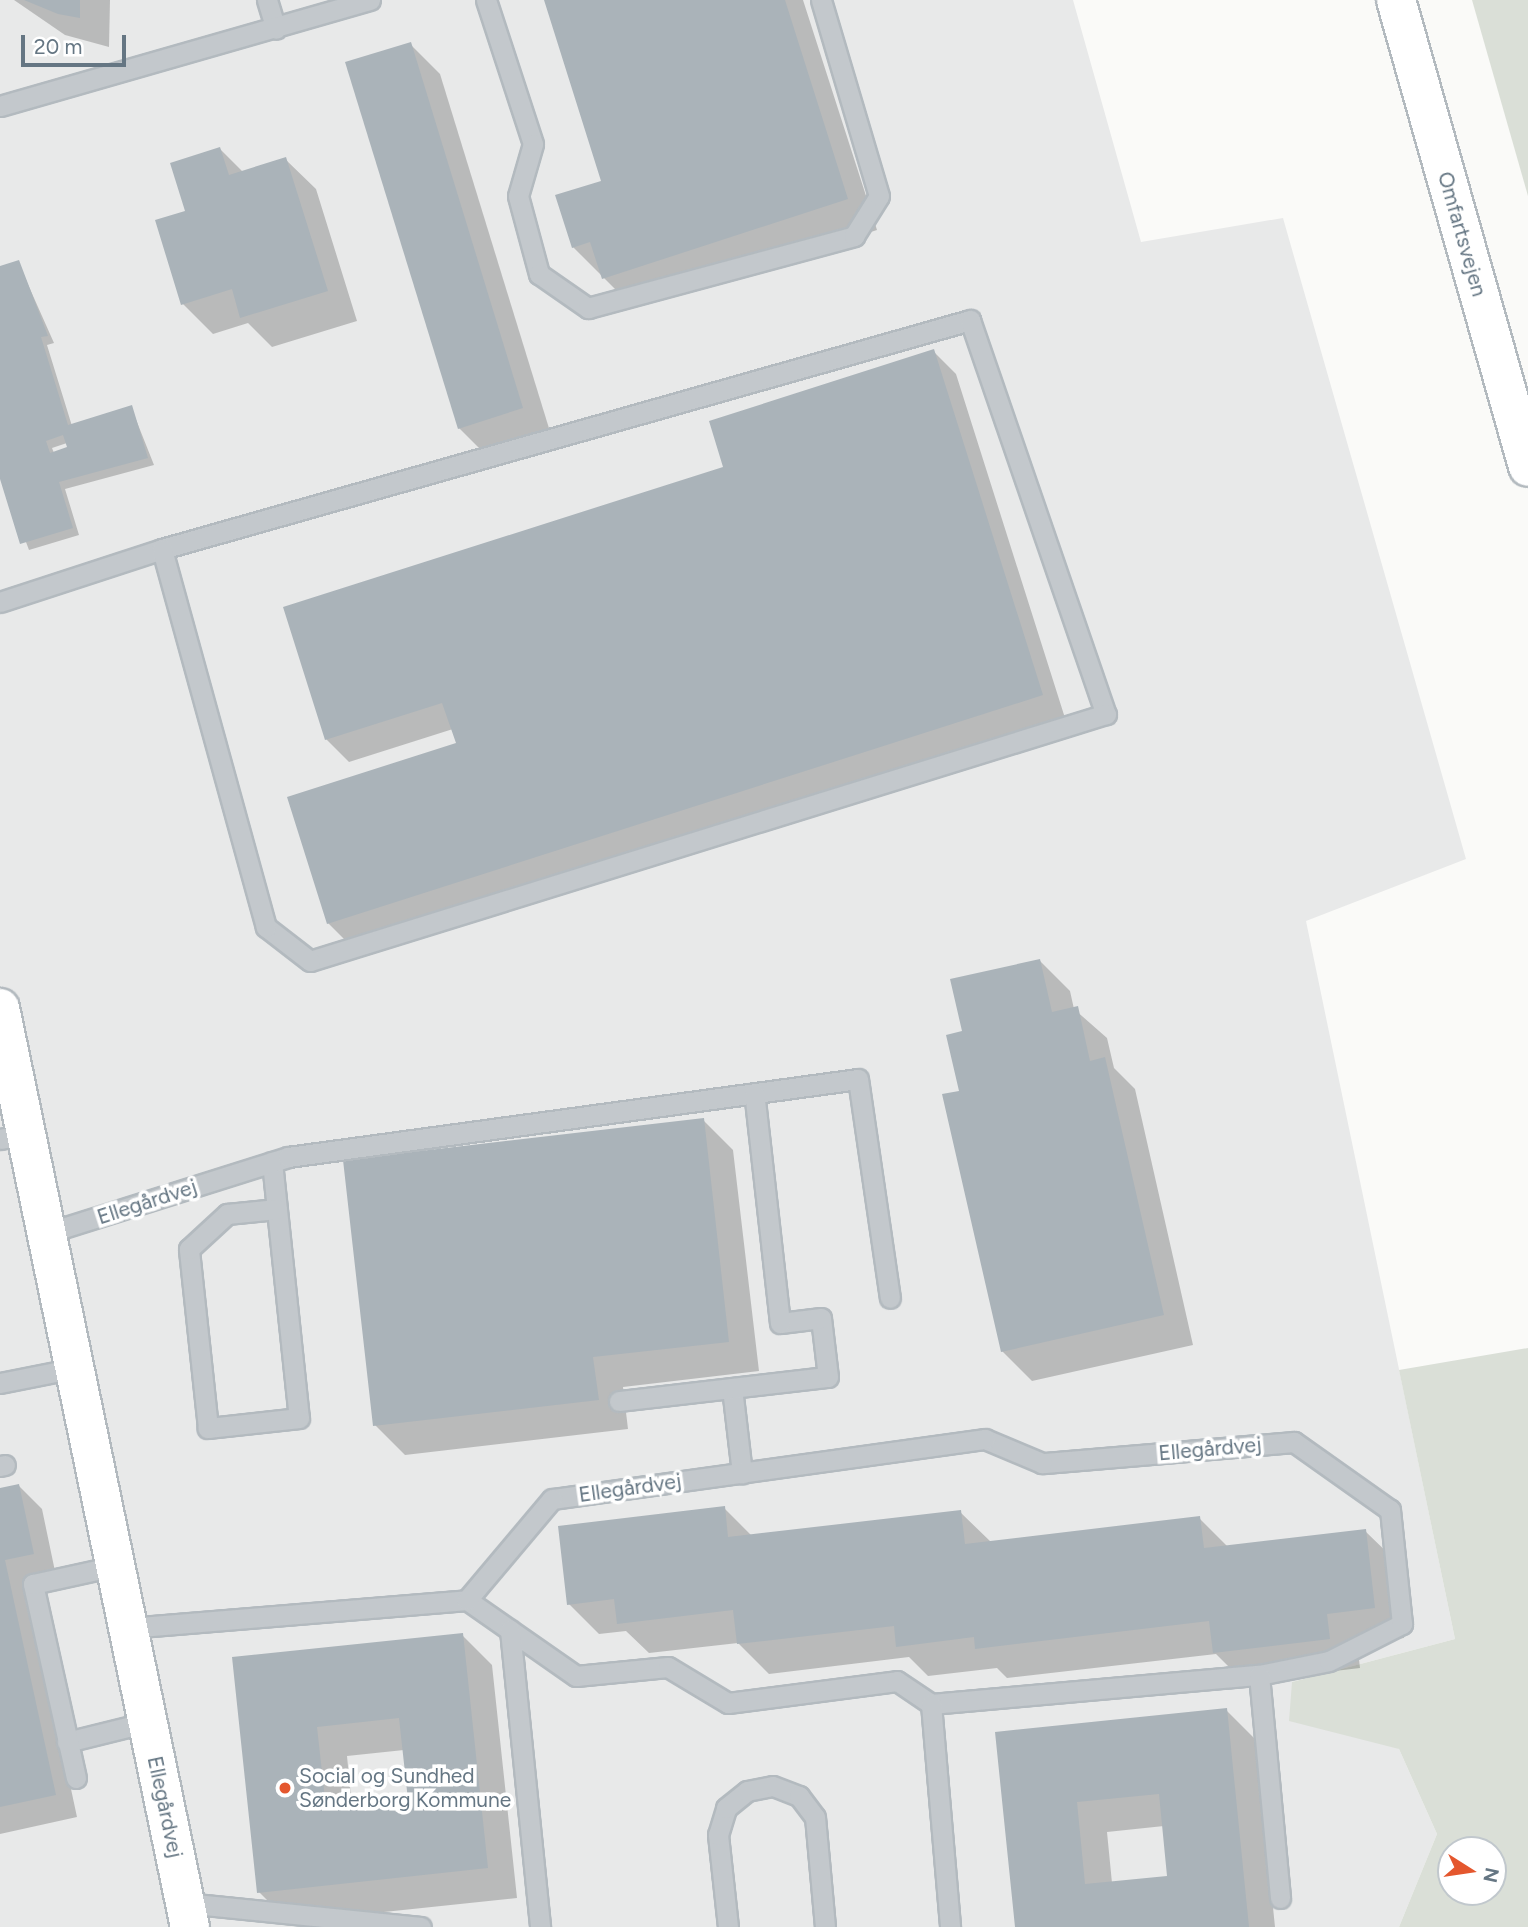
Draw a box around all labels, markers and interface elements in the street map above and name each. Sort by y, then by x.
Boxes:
scale bar [24,21,130,65]
text: 20 m [34,34,82,59]
street label: Omfartsvejen [1432,169,1492,299]
street label: Ellegårdvej [94,1174,200,1230]
street label: Ellegårdvej [1157,1432,1263,1466]
street label: Ellegårdvej [577,1468,683,1508]
street label: Ellegårdvej [142,1754,188,1860]
place label: Social og Sundhed Sønderborg Kommune [299,1763,511,1813]
marker: Social og Sundhed Sønderborg Kommune [277,1780,293,1796]
north arrow [1437,1836,1507,1906]
text: N [1478,1865,1504,1885]

